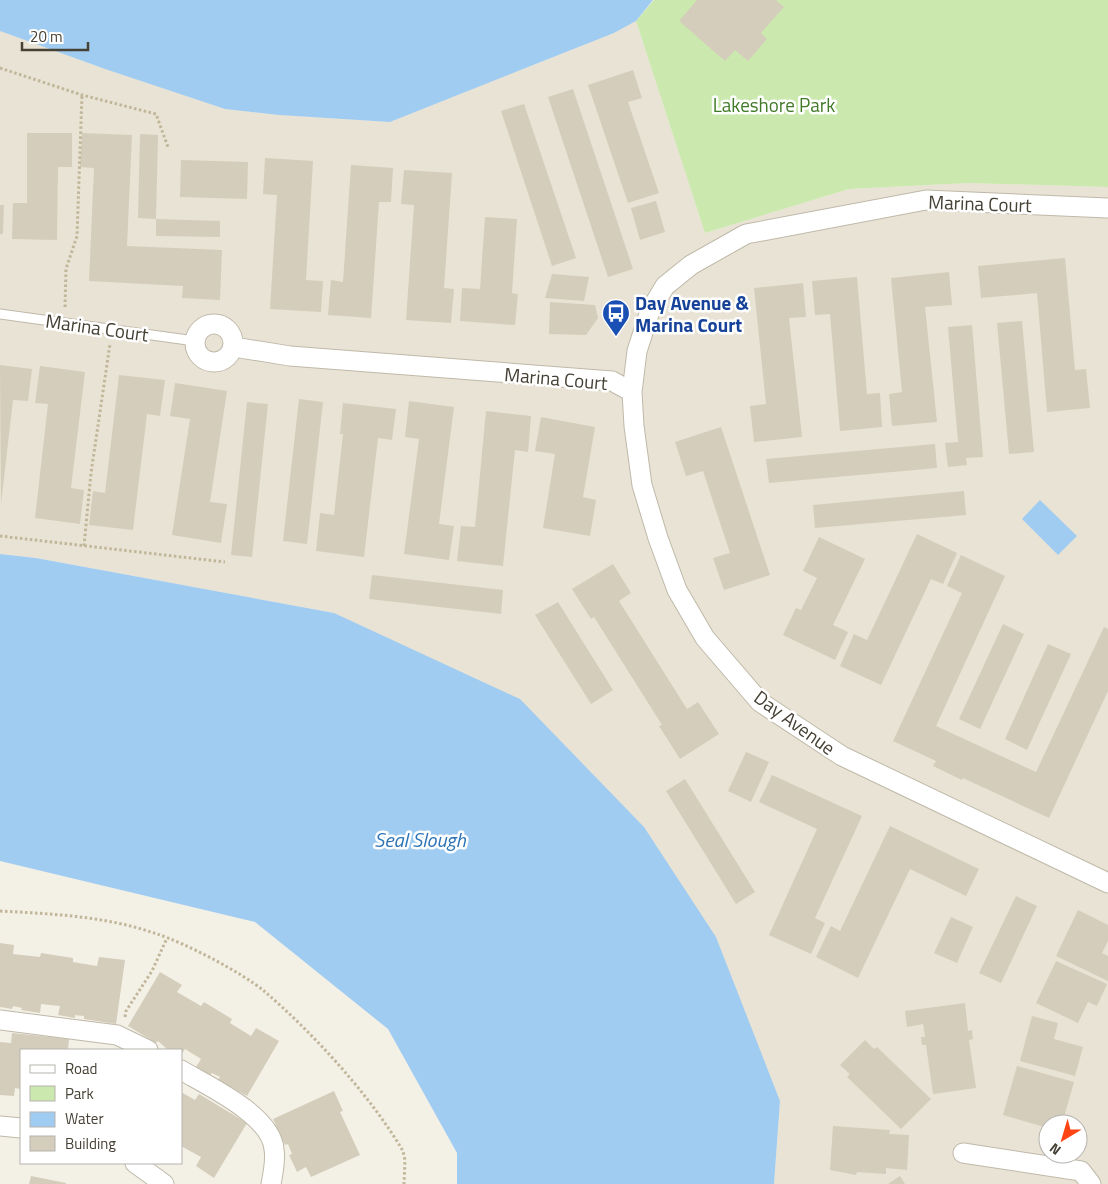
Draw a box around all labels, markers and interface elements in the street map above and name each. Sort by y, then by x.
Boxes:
scale bar [22,20,89,52]
text: 20 m [30,25,63,48]
park label: Lakeshore Park [713,90,835,119]
street label: Marina Court [928,187,1033,219]
place label: Day Avenue & Marina Court [635,288,749,339]
bus stop icon: Day Avenue & Marina Court [601,298,631,337]
street label: Marina Court [44,305,151,349]
street label: Marina Court [503,359,609,397]
street label: Day Avenue [748,683,842,761]
water label: Seal Slough [374,824,467,855]
legend [20,1049,182,1164]
text: Road [65,1057,97,1080]
text: Park [65,1082,94,1105]
text: Water [65,1107,104,1130]
north arrow [1038,1114,1088,1164]
text: Building [65,1132,116,1155]
text: N [1044,1138,1065,1161]

